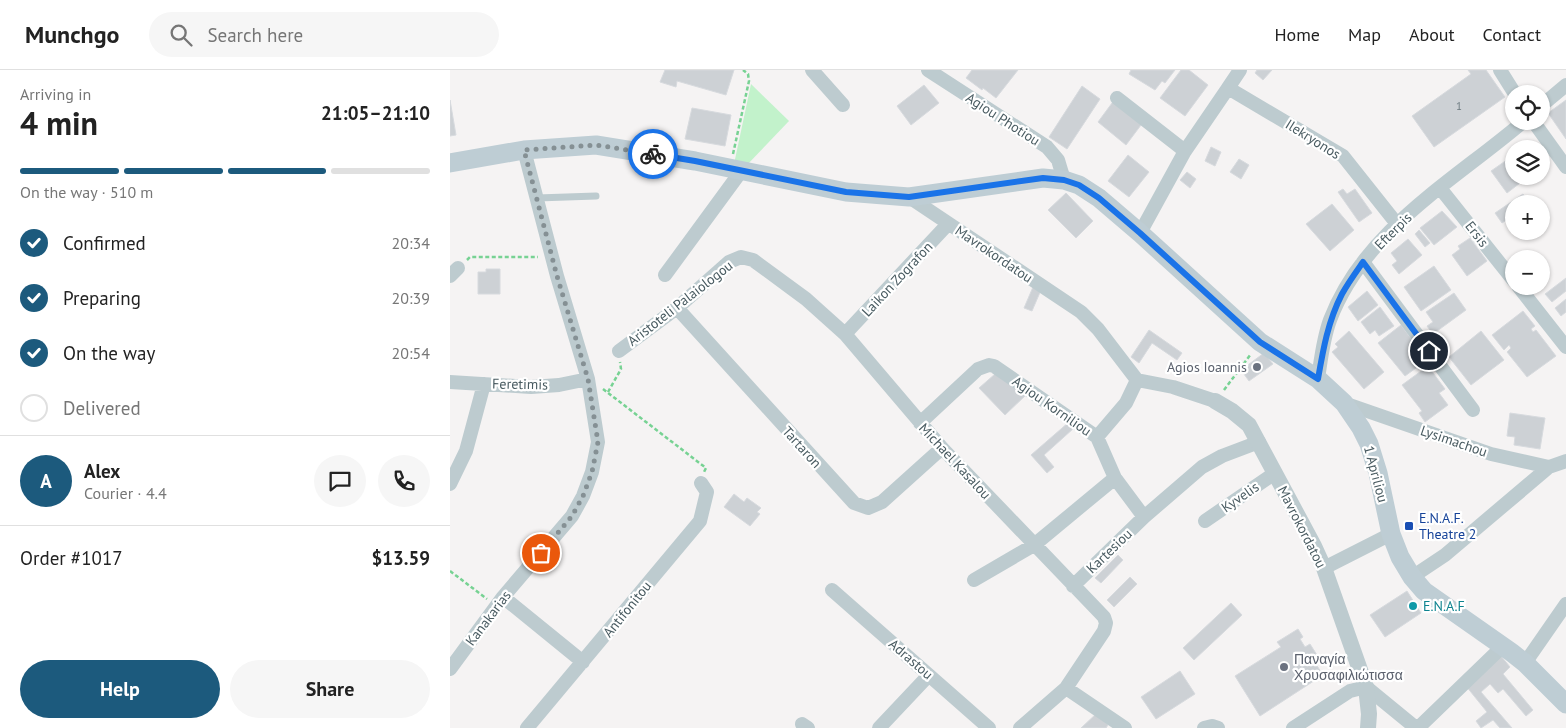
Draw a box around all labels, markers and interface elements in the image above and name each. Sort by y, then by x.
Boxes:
search box [149,12,499,57]
text: Munchgo [25,19,119,50]
icon: search [167,21,195,49]
text: Search here [207,23,303,47]
text: Home [1274,23,1320,46]
text: Map [1348,23,1381,46]
text: About [1409,23,1455,46]
text: Contact [1483,23,1541,46]
text: Arriving in [20,84,91,104]
map controls [1505,85,1550,295]
button: locate [1505,85,1550,130]
street label: Agiou Photiou [963,88,1043,150]
house number: 1 [1456,99,1462,113]
text: 21:05–21:10 [321,101,430,125]
text: 4 min [20,102,98,144]
street label: Ilekryonos [1282,115,1344,163]
courier [628,129,678,179]
icon: bike [639,140,667,168]
button: layers [1505,140,1550,185]
text: On the way · 510 m [20,182,153,202]
button: + [1505,195,1550,240]
street label: Efterpis [1371,209,1415,253]
street label: Ersis [1461,218,1493,251]
street label: Mavrokordatou [952,221,1036,287]
icon: check [20,229,48,257]
text: Confirmed [63,231,146,255]
text: 20:34 [392,233,430,253]
street label: Laikon Zografon [858,238,936,320]
button: − [1505,250,1550,295]
street label: Aristoteli Palaiologou [624,256,736,350]
icon: check [20,284,48,312]
text: Preparing [63,286,141,310]
text: 20:39 [392,288,430,308]
pin [1408,330,1450,372]
icon: home [1415,337,1443,365]
icon: check [20,339,48,367]
text: On the way [63,341,155,365]
text: 20:54 [392,343,430,363]
place label: Agios Ioannis [1167,358,1247,376]
marker: Agios Ioannis [1251,361,1263,373]
street label: Agiou Korniliou [1009,372,1095,440]
street label: Feretimis [492,375,548,393]
text: Delivered [63,396,141,420]
street label: Michael Kasalou [915,419,995,503]
street label: Lysimachou [1418,421,1490,461]
street label: Tartaron [779,422,825,472]
street label: 1 Apriliou [1360,444,1392,504]
button: chat [314,455,366,507]
button: phone [378,455,430,507]
text: Alex [84,459,120,483]
text: A [40,469,52,493]
street label: Kyvelis [1218,478,1262,516]
text: Courier · 4.4 [84,483,167,503]
street label: Mavrokordatou [1274,483,1330,571]
place label: E.N.A.F. Theatre 2 [1419,509,1476,543]
marker: E.N.A.F. Theatre 2 [1403,520,1415,532]
street label: Kartesiou [1082,525,1136,577]
pin [520,532,562,574]
icon: bag [527,539,555,567]
text: Order #1017 [20,546,123,570]
text: $13.59 [371,546,430,570]
street label: Antifonitou [599,577,655,641]
street label: Kanakarias [461,587,515,649]
place label: E.N.A.F [1423,597,1465,615]
marker: E.N.A.F [1407,600,1419,612]
street label: Adrastou [885,635,937,683]
place label: Παναγία Χρυσαφιλιώτισσα [1294,650,1403,684]
button: Help [20,660,220,718]
button: Share [230,660,430,718]
marker: Παναγία Χρυσαφιλιώτισσα [1278,661,1290,673]

